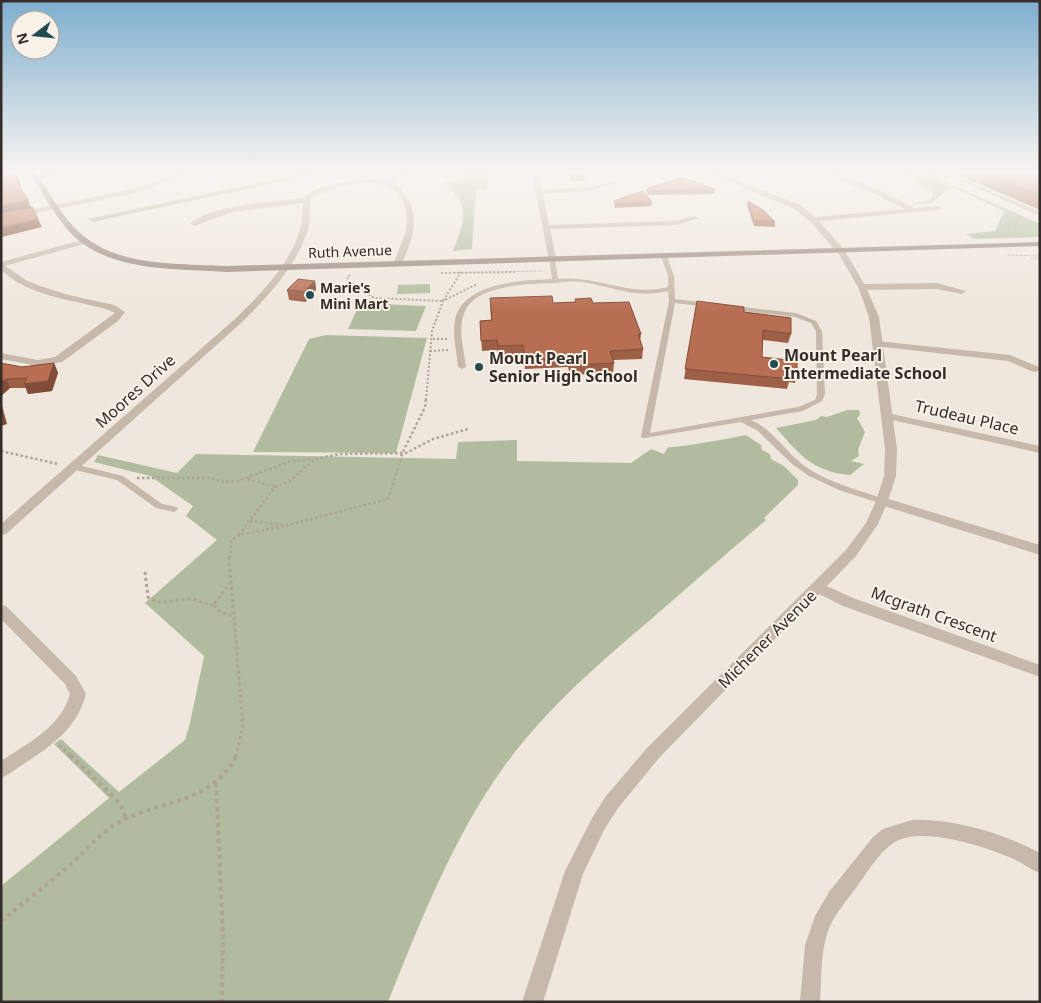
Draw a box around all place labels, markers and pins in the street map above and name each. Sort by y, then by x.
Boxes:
place label: Marie's Mini Mart [320,278,388,313]
marker: Marie's Mini Mart [304,289,316,301]
place label: Mount Pearl Intermediate School [784,344,947,384]
place label: Mount Pearl Senior High School [489,347,638,387]
marker: Mount Pearl Intermediate School [768,358,780,370]
marker: Mount Pearl Senior High School [473,361,485,373]

